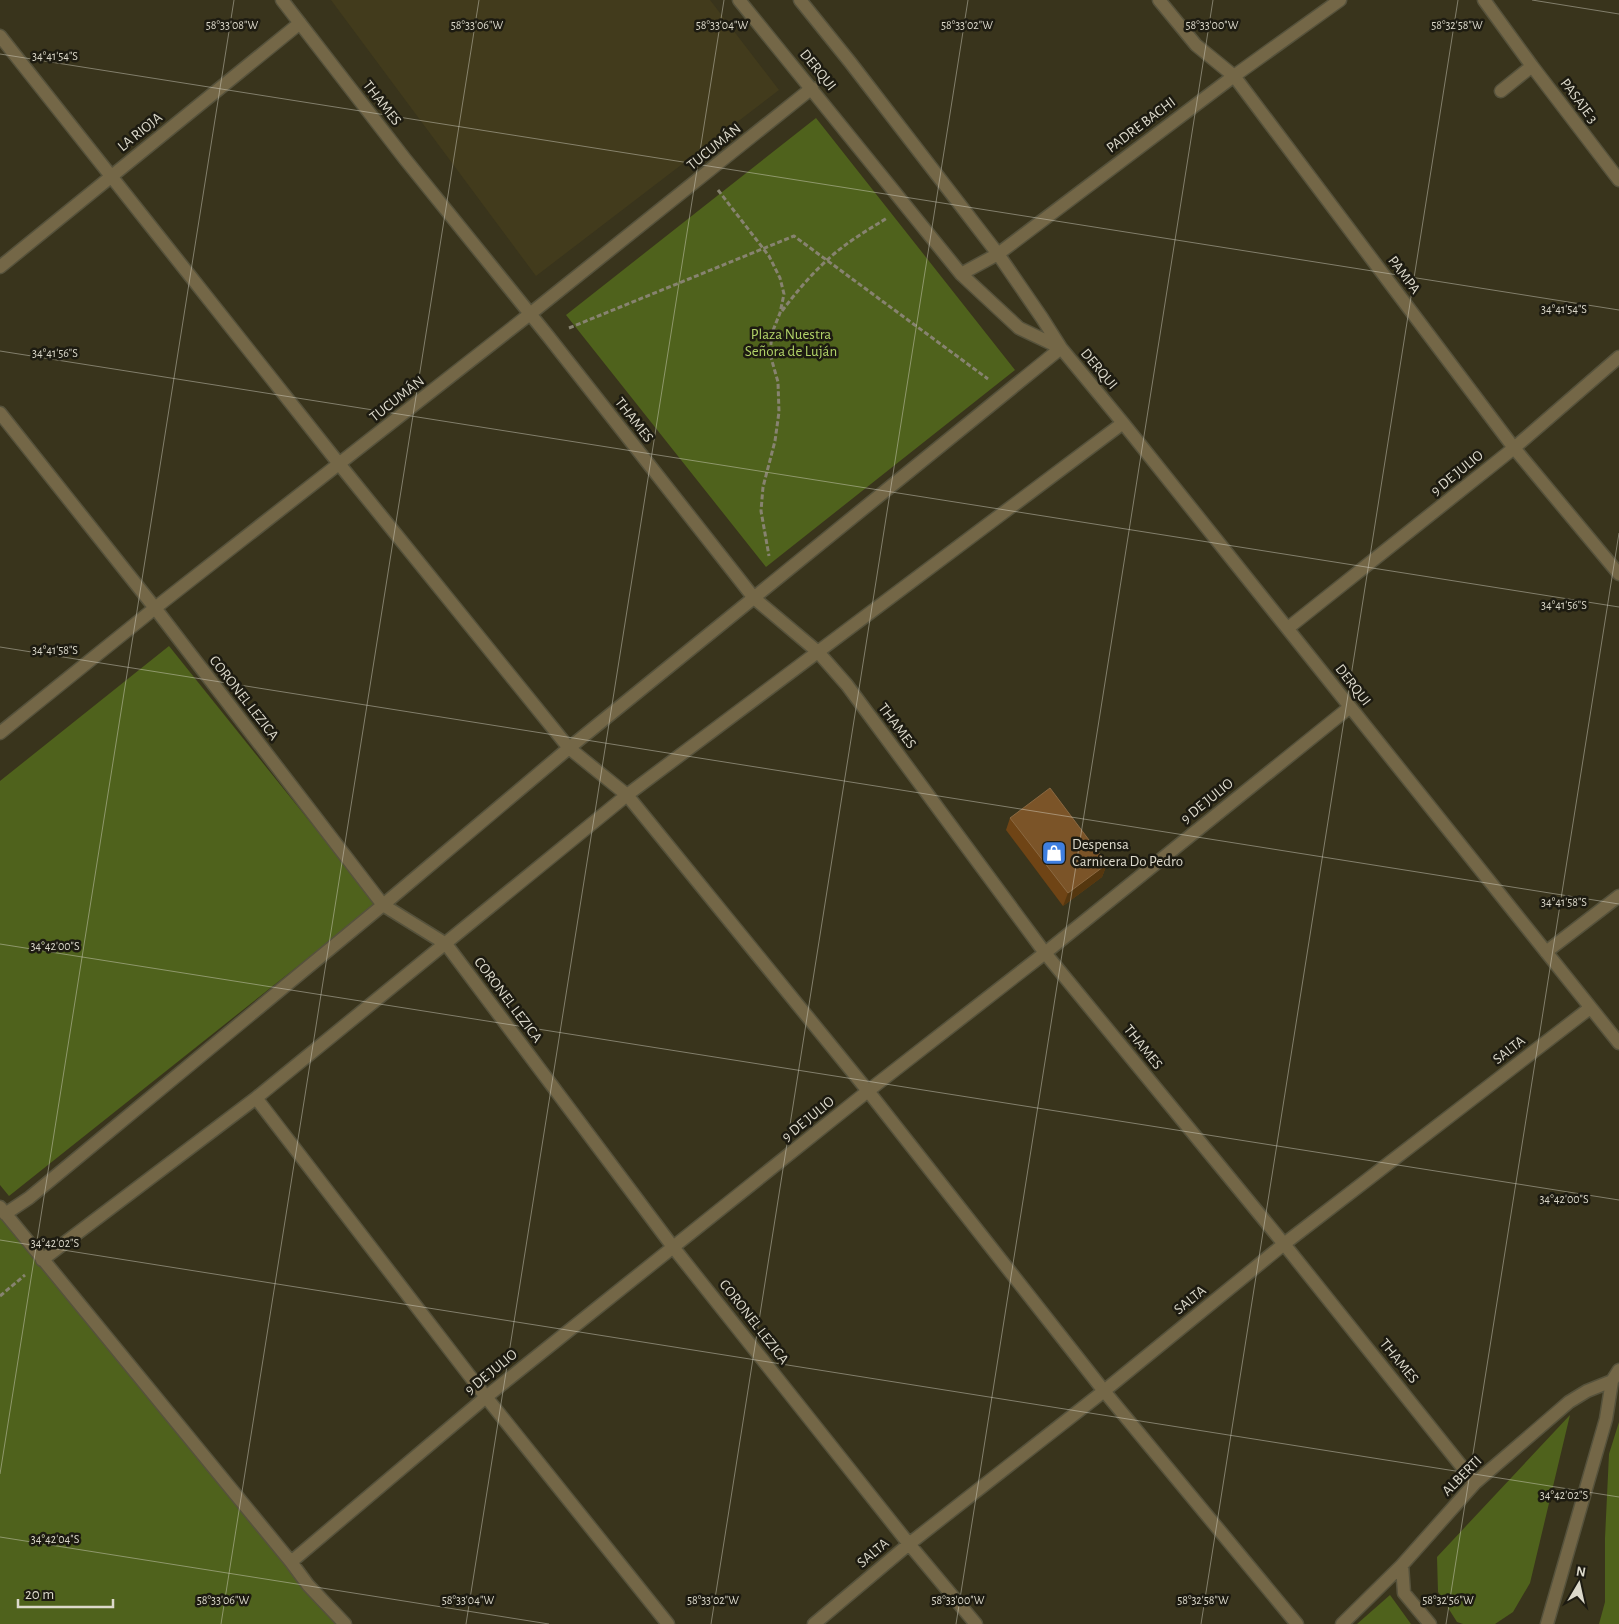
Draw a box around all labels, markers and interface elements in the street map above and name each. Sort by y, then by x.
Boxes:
text: 58°33'08"W [206,19,258,31]
text: 58°33'06"W [451,19,503,31]
text: 58°33'04"W [696,19,749,31]
text: 58°33'02"W [941,19,993,31]
text: 58°33'00"W [1185,19,1239,31]
text: 58°32'58"W [1431,19,1483,31]
street label: DERQUI [797,47,839,93]
text: 34°41'54"S [32,50,78,62]
street label: PASAJE 3 [1557,76,1601,126]
street label: THAMES [360,78,404,128]
street label: PADRE BACHI [1104,94,1178,156]
street label: LA RIOJA [115,110,165,154]
street label: TUCUMÁN [683,119,744,173]
street label: PAMPA [1385,253,1423,297]
text: 34°41'54"S [1541,303,1587,315]
park label: Plaza Nuestra Señora de Luján [745,327,837,359]
street label: DERQUI [1078,346,1120,392]
text: 34°41'56"S [32,347,78,359]
street label: TUCUMÁN [366,372,427,425]
street label: THAMES [612,395,656,445]
street label: 9 DE JULIO [1428,448,1486,498]
text: 34°41'56"S [1541,599,1587,611]
text: 34°41'58"S [32,644,78,656]
street label: CORONEL LEZICA [206,653,282,743]
street label: DERQUI [1332,661,1374,709]
street label: THAMES [875,701,919,751]
street label: 9 DE JULIO [1178,776,1236,826]
place label: Despensa Carnicera Do Pedro [1072,837,1183,869]
shop icon: Despensa Carnicera Do Pedro [1041,840,1067,866]
text: 34°41'58"S [1541,896,1587,908]
text: 34°42'00"S [30,940,80,952]
street label: CORONEL LEZICA [471,954,545,1046]
street label: THAMES [1121,1022,1165,1072]
street label: SALTA [1490,1033,1528,1067]
street label: 9 DE JULIO [779,1094,837,1144]
text: 34°42'00"S [1539,1193,1589,1205]
text: 34°42'02"S [31,1237,79,1249]
street label: CORONEL LEZICA [716,1277,792,1367]
street label: SALTA [1171,1282,1209,1317]
street label: THAMES [1377,1336,1421,1386]
street label: 9 DE JULIO [462,1347,520,1397]
street label: ALBERTI [1439,1453,1485,1499]
text: 34°42'02"S [1540,1489,1588,1501]
text: 34°42'04"S [31,1533,80,1545]
street label: SALTA [854,1535,892,1570]
north arrow [1554,1559,1604,1609]
text: N [1575,1564,1587,1580]
scale bar [18,1576,112,1608]
text: 20 m [25,1587,54,1602]
text: 58°33'06"W [197,1594,249,1606]
text: 58°33'04"W [442,1594,495,1606]
text: 58°33'02"W [687,1594,739,1606]
text: 58°33'00"W [931,1594,985,1606]
text: 58°32'58"W [1177,1594,1229,1606]
text: 58°32'56"W [1422,1594,1474,1606]

